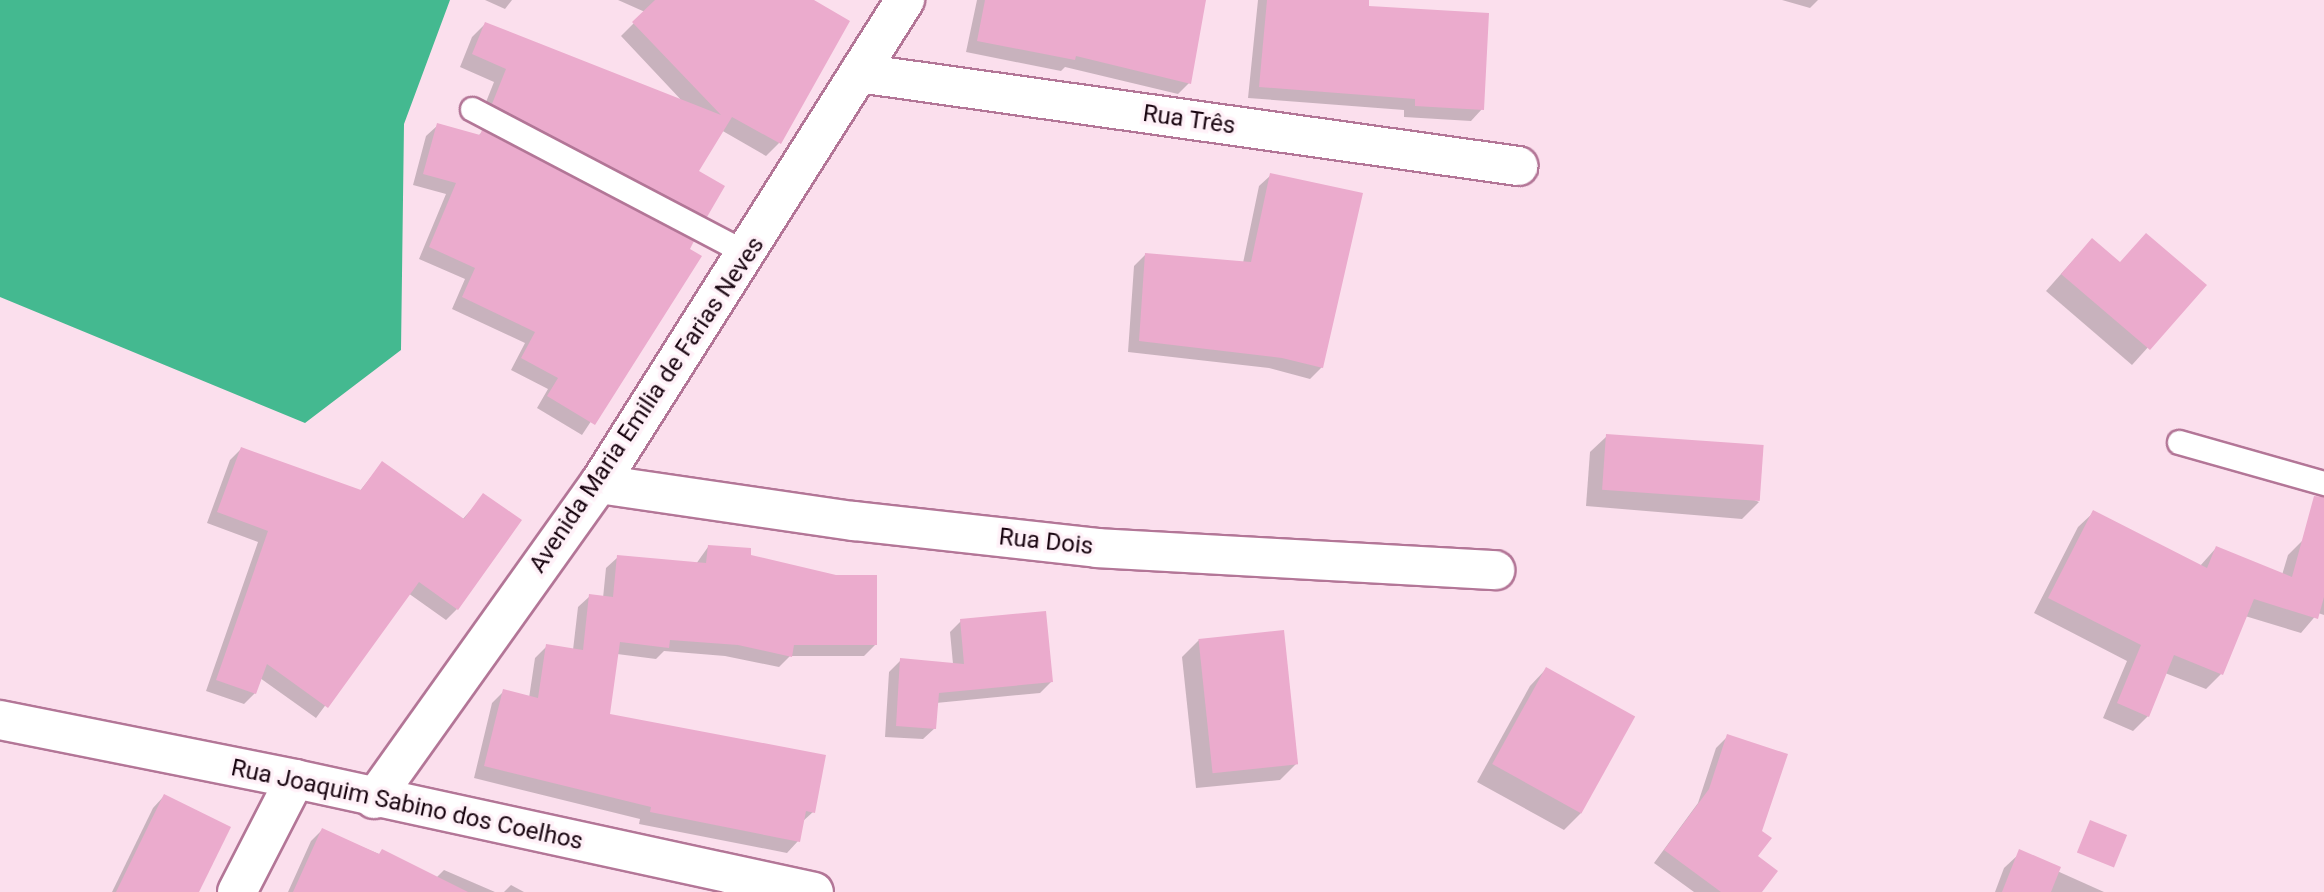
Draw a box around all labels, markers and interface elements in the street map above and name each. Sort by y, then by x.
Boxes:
street label: Rua Três [1141,99,1237,141]
street label: Avenida Maria Emilia de Farias Neves [524,232,770,578]
street label: Rua Dois [997,523,1095,561]
street label: Rua Joaquim Sabino dos Coelhos [228,754,586,856]

